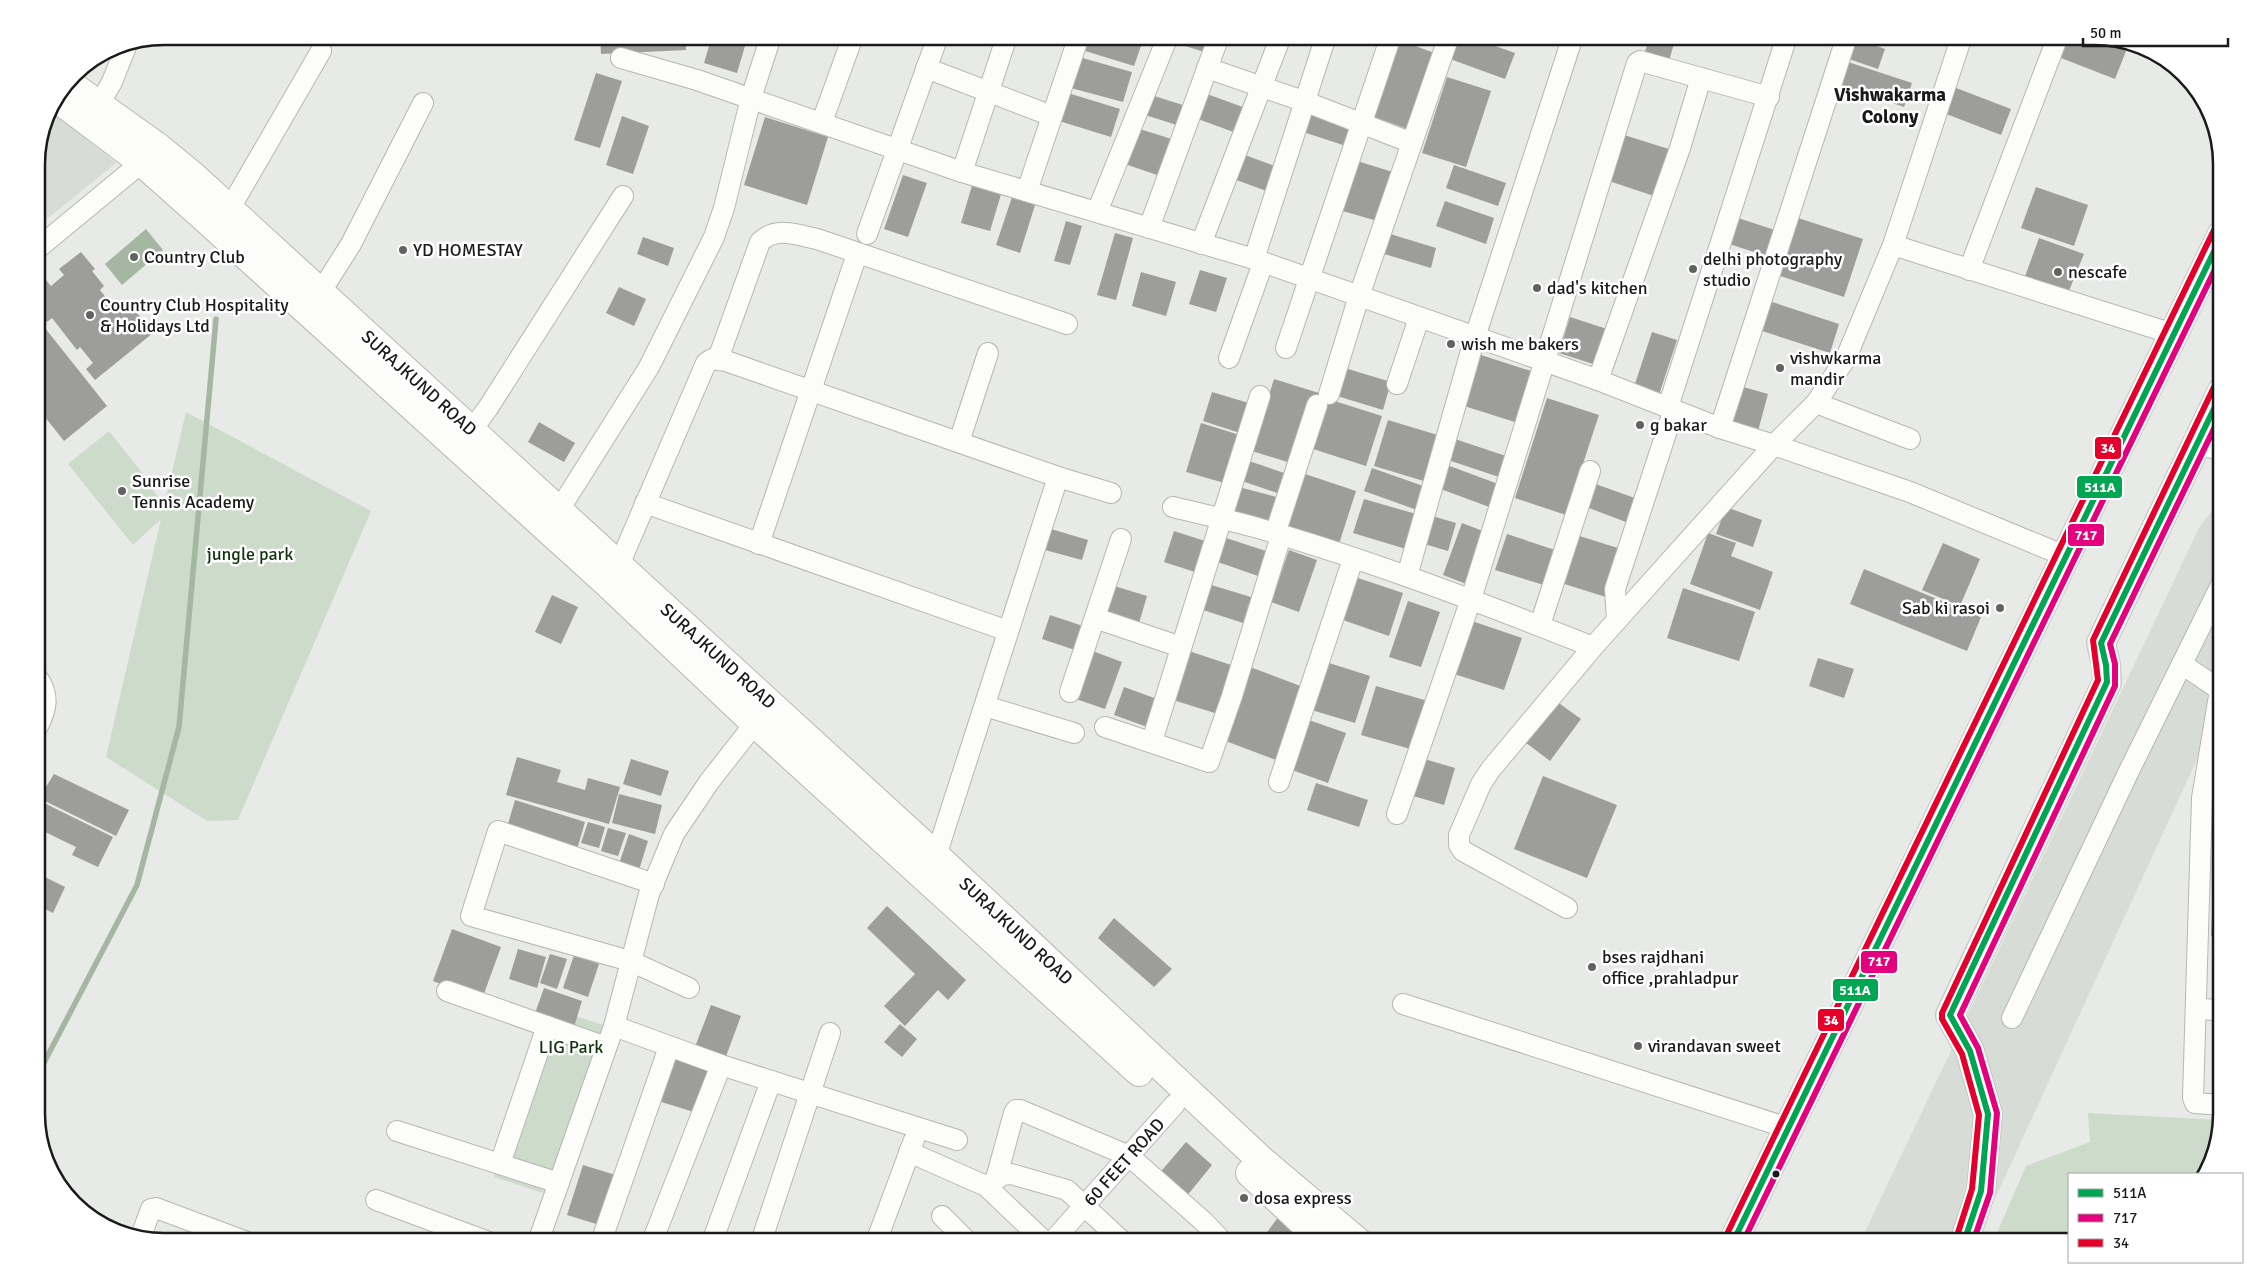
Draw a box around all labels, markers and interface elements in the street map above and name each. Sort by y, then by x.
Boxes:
scale bar [2083,15,2228,47]
text: 50 m [2090,24,2121,42]
district label: Vishwakarma Colony [1834,83,1946,129]
place label: YD HOMESTAY [413,239,523,261]
marker: YD HOMESTAY [397,244,409,256]
place label: Country Club [144,246,245,268]
place label: delhi photography studio [1703,248,1843,291]
marker: Country Club [128,251,140,263]
place label: nescafe [2068,261,2127,283]
marker: delhi photography studio [1687,263,1699,275]
marker: nescafe [2052,266,2064,278]
place label: dad's kitchen [1547,277,1648,299]
marker: dad's kitchen [1531,282,1543,294]
place label: Country Club Hospitality & Holidays Ltd [100,294,289,337]
marker: Country Club Hospitality & Holidays Ltd [84,309,96,321]
street label: SURAJKUND ROAD [357,325,481,441]
place label: wish me bakers [1461,333,1579,355]
marker: wish me bakers [1445,338,1457,350]
place label: vishwkarma mandir [1790,347,1882,390]
marker: vishwkarma mandir [1774,362,1786,374]
place label: g bakar [1650,414,1707,436]
marker: g bakar [1634,419,1646,431]
line badge: 34 [2094,436,2122,460]
text: 34 [2100,440,2116,457]
place label: Sunrise Tennis Academy [132,470,255,513]
line badge: 511A [2076,475,2123,499]
text: 511A [2084,479,2116,496]
marker: Sunrise Tennis Academy [116,485,128,497]
line badge: 717 [2067,523,2105,547]
text: 717 [2075,527,2098,544]
park label: jungle park [207,543,293,565]
place label: Sab ki rasoi [1902,597,1990,619]
street label: SURAJKUND ROAD [656,598,780,714]
marker: Sab ki rasoi [1994,602,2006,614]
street label: SURAJKUND ROAD [955,873,1077,989]
place label: bses rajdhani office ,prahladpur [1602,946,1739,989]
line badge: 717 [1860,950,1898,974]
text: 717 [1868,953,1891,970]
marker: bses rajdhani office ,prahladpur [1586,961,1598,973]
line badge: 511A [1832,978,1879,1002]
text: 511A [1839,982,1871,999]
line badge: 34 [1817,1008,1845,1032]
text: 34 [1823,1012,1839,1029]
place label: virandavan sweet [1648,1035,1781,1057]
park label: LIG Park [539,1036,603,1058]
marker: virandavan sweet [1632,1040,1644,1052]
street label: 60 FEET ROAD [1079,1113,1169,1211]
unlabelled marker [1771,1169,1781,1179]
legend [2068,1173,2243,1263]
text: 511A [2113,1184,2146,1202]
place label: dosa express [1254,1187,1352,1209]
marker: dosa express [1238,1192,1250,1204]
text: 717 [2113,1209,2137,1227]
text: 34 [2113,1234,2129,1252]

